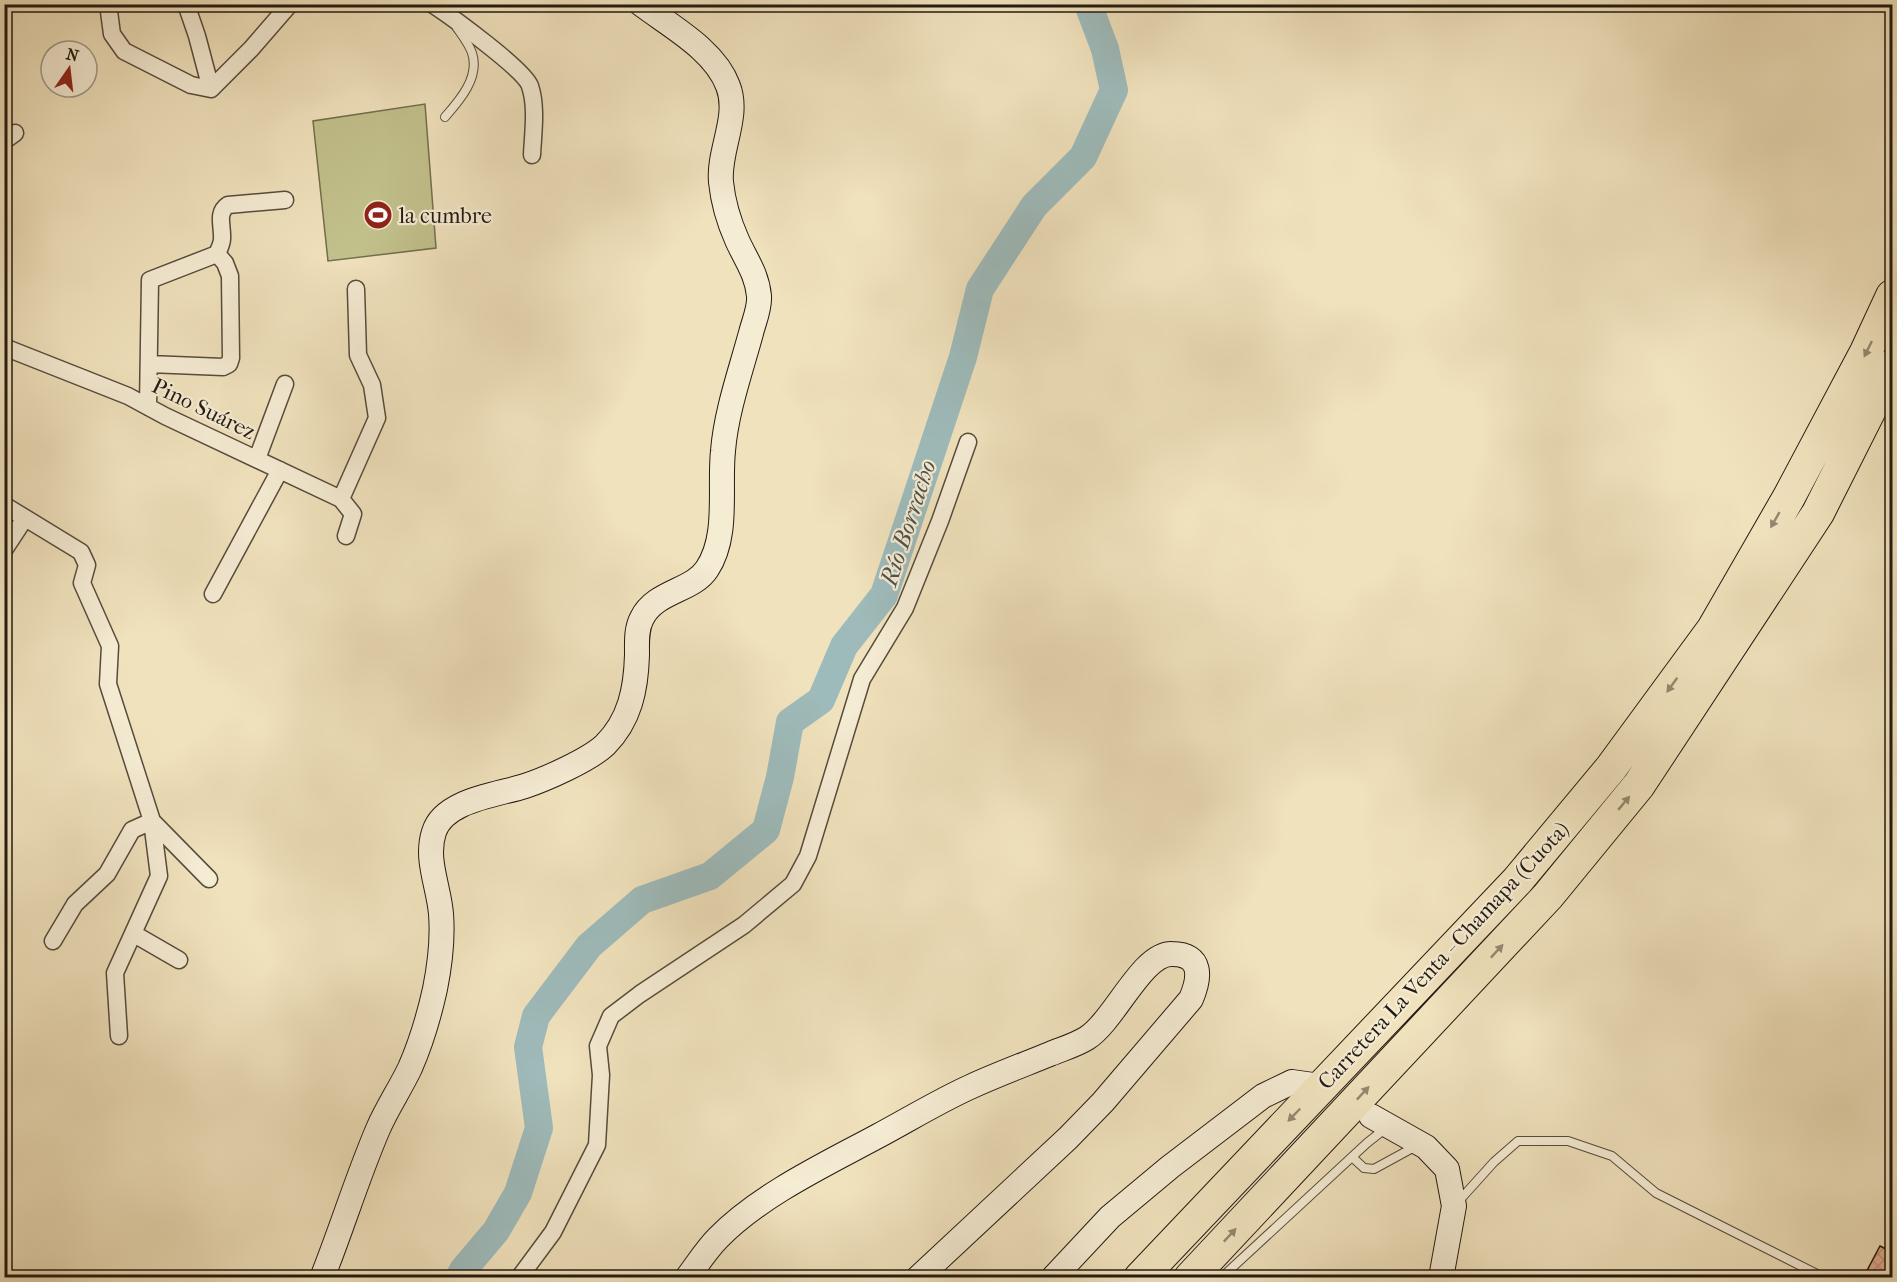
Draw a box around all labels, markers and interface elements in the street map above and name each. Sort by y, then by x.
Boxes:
north arrow [39,39,99,99]
text: N [64,44,82,66]
sports icon: la cumbre [362,199,394,231]
place label: la cumbre [398,203,492,229]
one-way arrow [1863,340,1872,357]
street label: Pino Suárez [148,373,260,445]
water label: Río Borracho [874,457,942,591]
one-way arrow [1770,512,1781,528]
one-way arrow [1666,678,1678,693]
one-way arrow [1618,796,1630,811]
street label: Carretera La Venta - Chamapa (Cuota) [1313,816,1575,1095]
one-way arrow [1489,944,1503,958]
one-way arrow [1356,1085,1370,1100]
one-way arrow [1288,1108,1302,1122]
one-way arrow [1222,1228,1236,1242]

